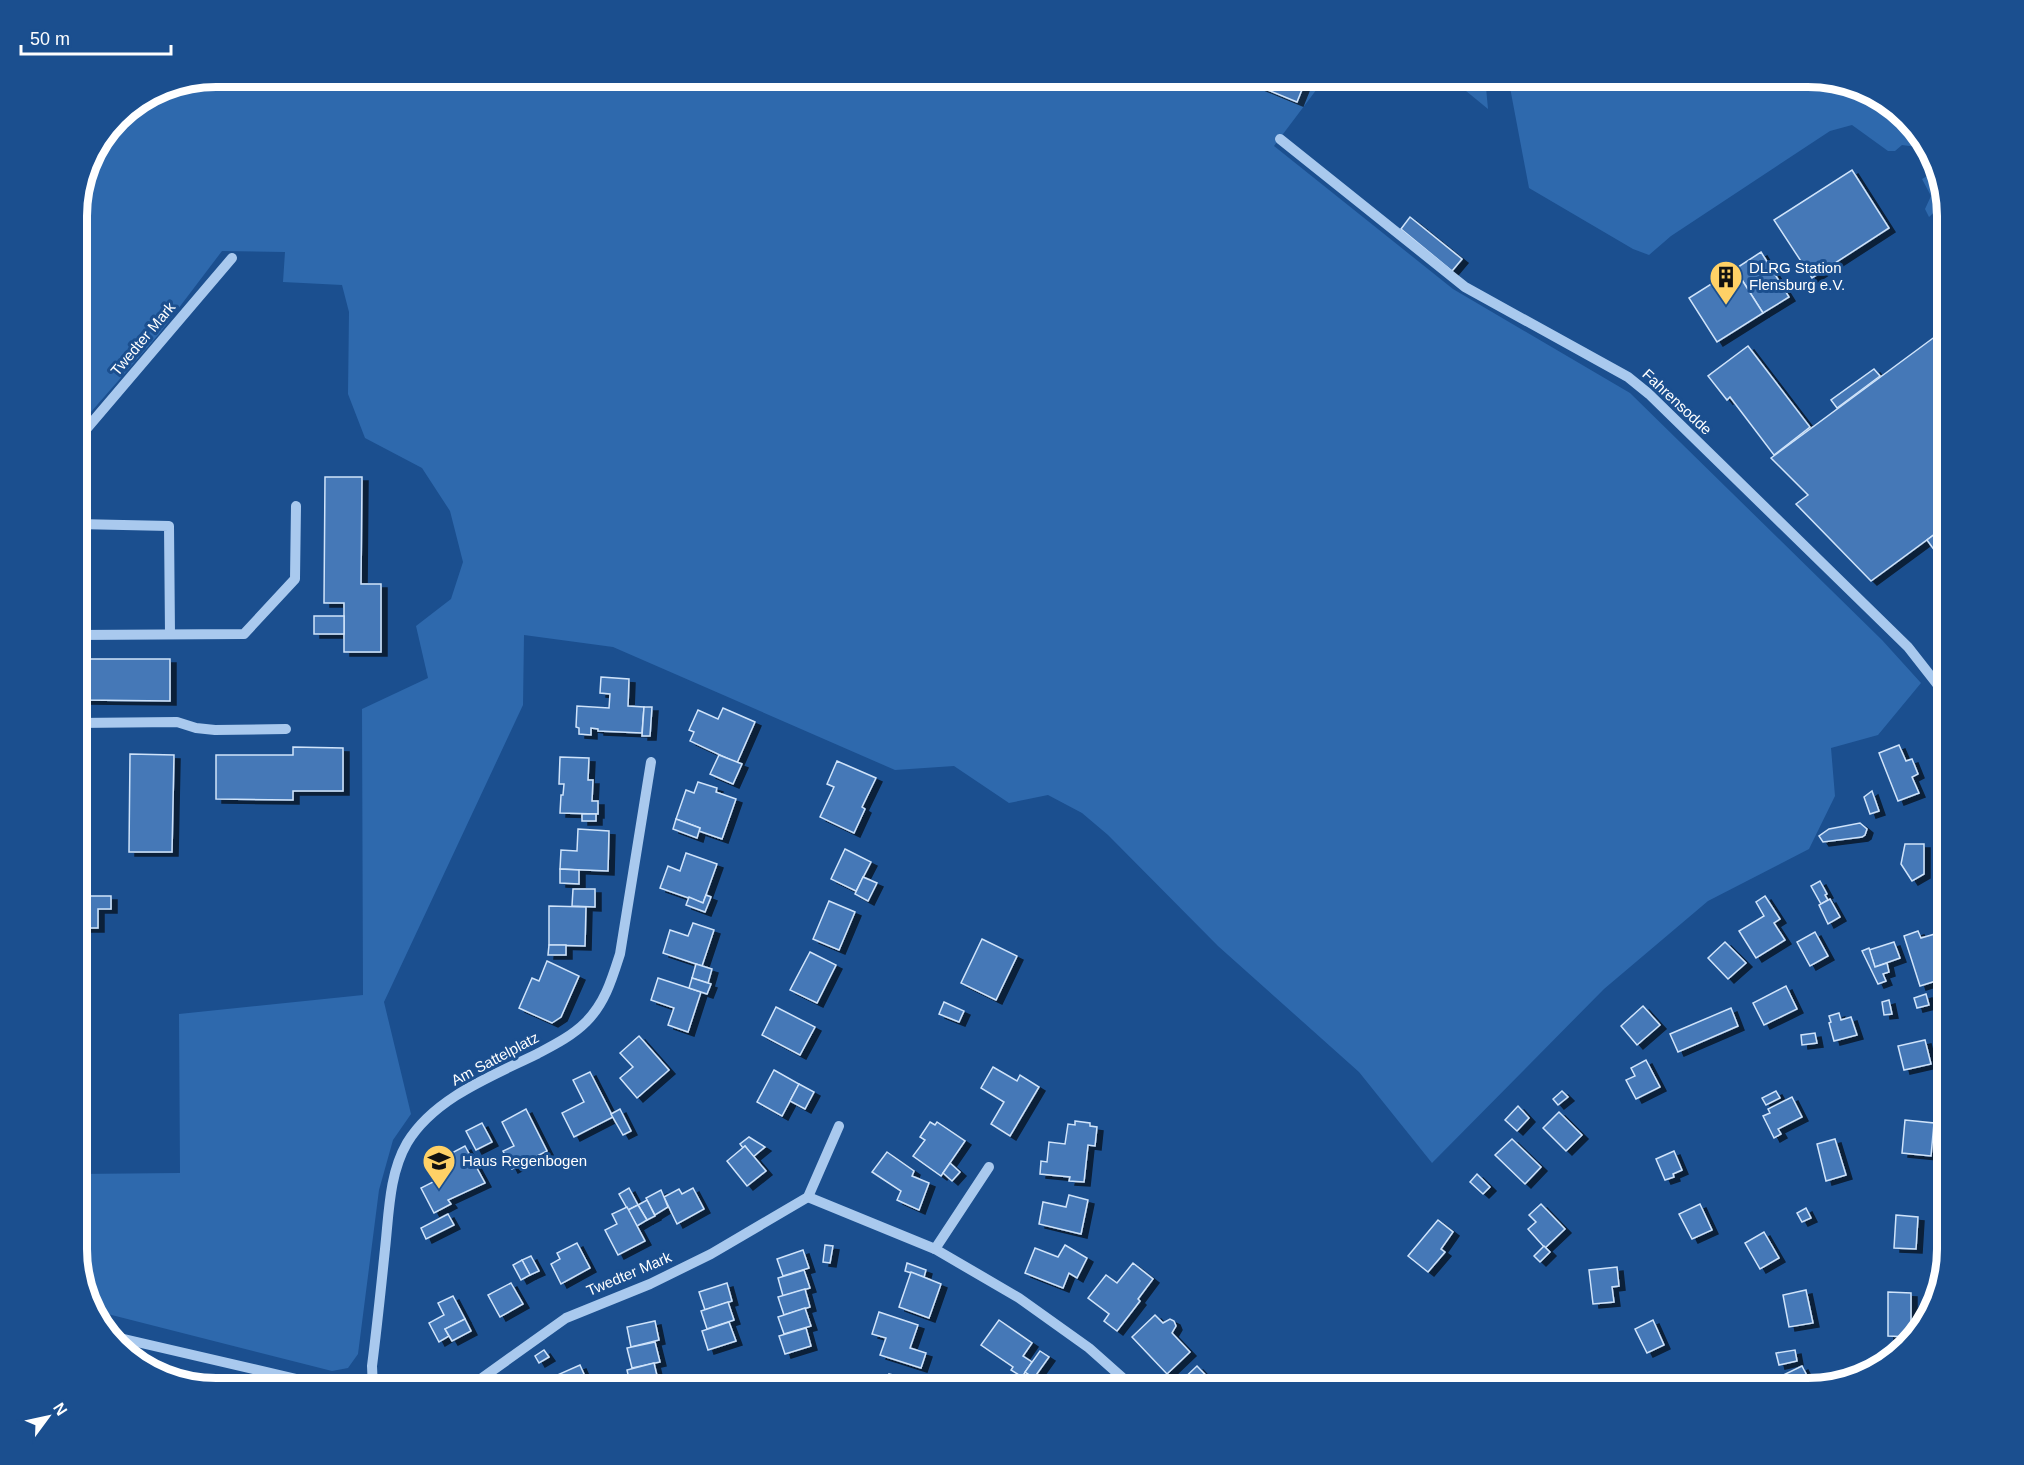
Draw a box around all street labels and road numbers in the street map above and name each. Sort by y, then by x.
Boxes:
street label: Twedter Mark [107,298,179,379]
street label: Fahrensodde [1639,365,1715,438]
street label: Am Sattelplatz [448,1028,541,1089]
street label: Twedter Mark [584,1248,674,1299]

